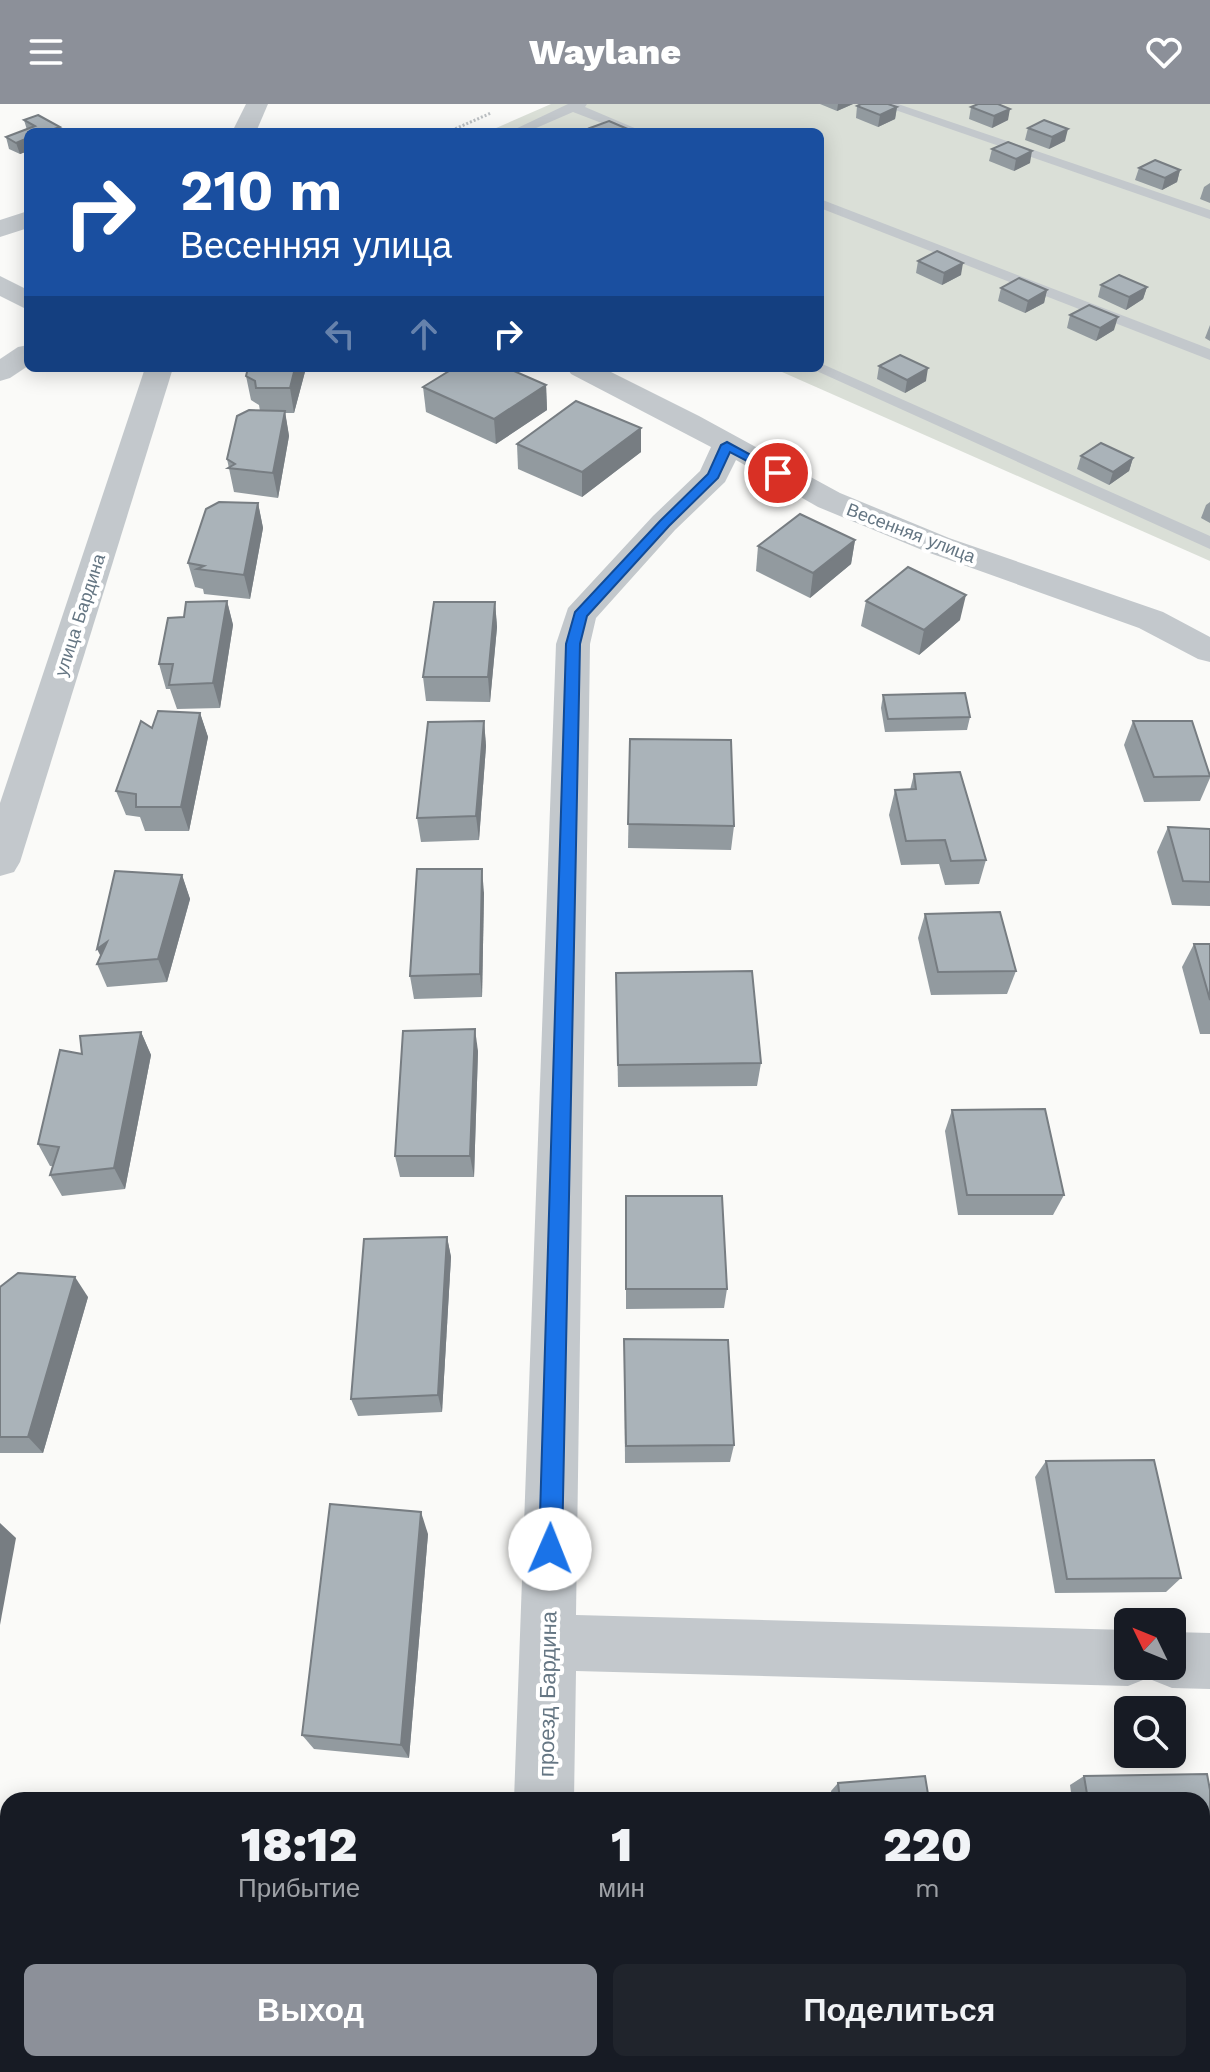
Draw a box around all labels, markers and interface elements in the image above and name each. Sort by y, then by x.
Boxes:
icon: menu [24,30,68,74]
icon: heart [1142,30,1186,74]
text: Waylane [529,31,681,73]
text: 210 m [180,158,342,224]
icon: right [48,160,152,264]
text: Весенняя улица [180,225,452,267]
icon: left [318,312,362,356]
icon: ahead [402,312,446,356]
icon: right [486,312,530,356]
pin [744,439,812,507]
icon: arrive [756,451,800,495]
street label: Весенняя улица [844,498,979,567]
street label: улица Бардина [50,550,110,679]
position arrow [508,1507,592,1591]
north arrow [1114,1608,1186,1680]
map controls [1114,1608,1186,1768]
street label: проезд Бардина [534,1610,561,1777]
button: search [1114,1696,1186,1768]
text: 18:12 [241,1816,357,1873]
text: 1 [611,1816,632,1873]
text: 220 [883,1816,972,1873]
text: Прибытие [238,1873,360,1903]
text: мин [598,1873,645,1903]
text: m [915,1873,940,1903]
button: Выход [24,1964,597,2056]
button: Поделиться [613,1964,1186,2056]

